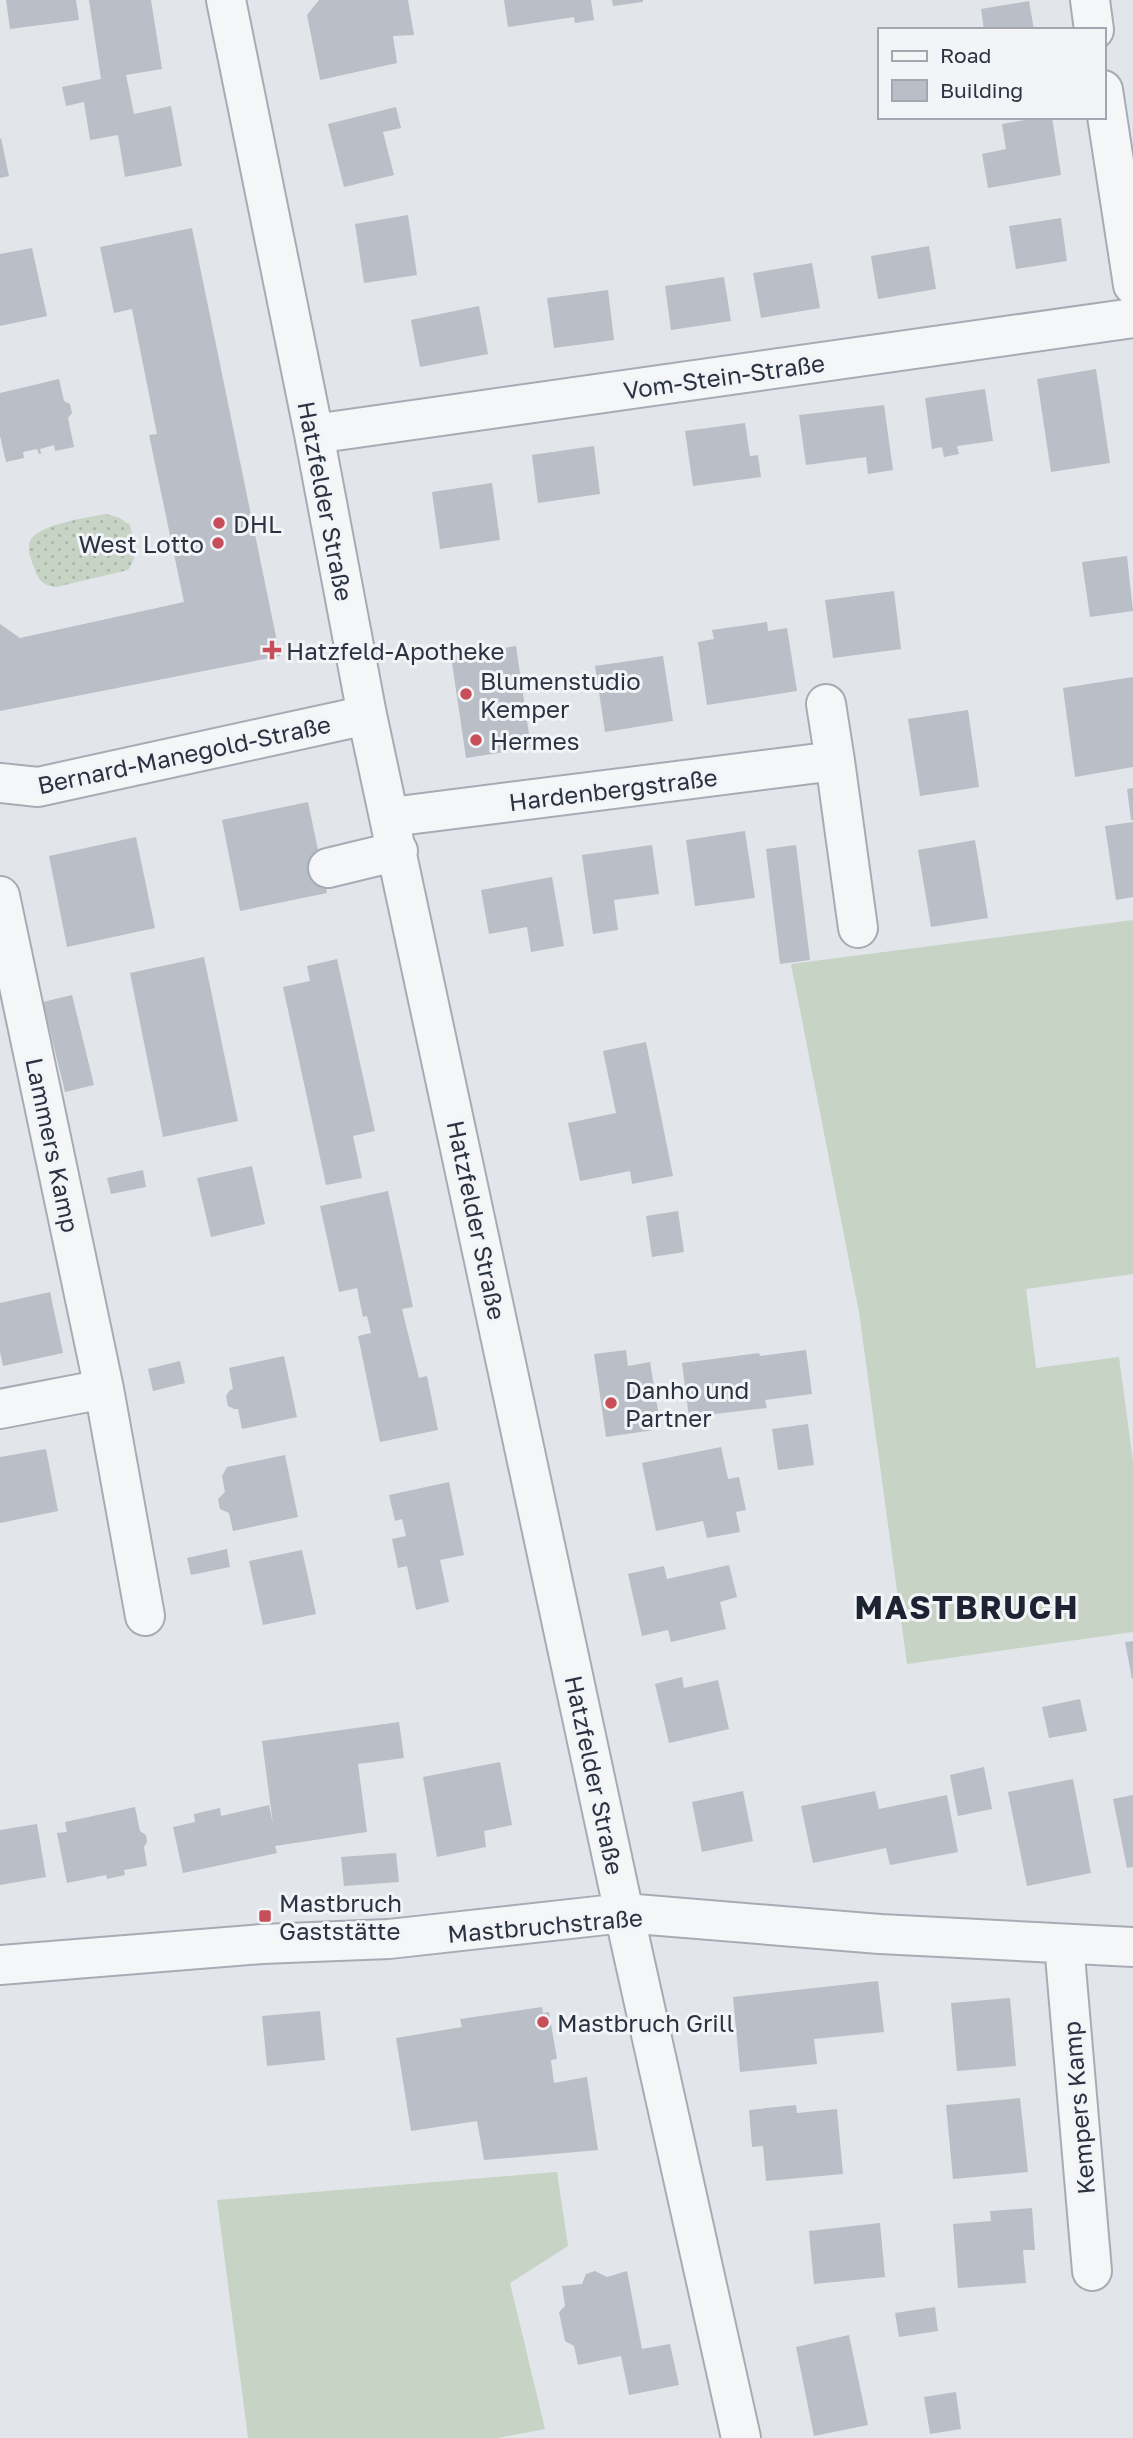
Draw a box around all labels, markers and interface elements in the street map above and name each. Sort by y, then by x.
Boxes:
legend [878,28,1105,119]
text: Road [940,42,991,68]
text: Building [940,77,1023,103]
street label: Vom-Stein-Straße [621,348,827,404]
street label: Hatzfelder Straße [292,399,360,603]
place label: DHL [233,509,282,538]
marker: DHL [211,515,227,531]
place label: West Lotto [78,529,204,558]
marker: West Lotto [210,535,226,551]
place label: Hatzfeld-Apotheke [286,636,504,665]
marker: Hatzfeld-Apotheke [264,642,280,658]
place label: Blumenstudio Kemper [480,666,641,723]
marker: Blumenstudio Kemper [458,686,474,702]
street label: Bernard-Manegold-Straße [35,709,333,799]
place label: Hermes [490,726,579,755]
marker: Hermes [468,732,484,748]
street label: Hardenbergstraße [507,762,719,816]
street label: Lammers Kamp [20,1055,86,1235]
street label: Hatzfelder Straße [442,1118,512,1322]
place label: Danho und Partner [625,1375,749,1432]
marker: Danho und Partner [603,1395,619,1411]
district label: MASTBRUCH [854,1588,1080,1626]
street label: Hatzfelder Straße [560,1673,630,1877]
place label: Mastbruch Gaststätte [279,1888,402,1945]
street label: Mastbruchstraße [446,1902,644,1948]
marker: Mastbruch Gaststätte [257,1908,273,1924]
place label: Mastbruch Grill [557,2008,734,2037]
marker: Mastbruch Grill [535,2014,551,2030]
street label: Kempers Kamp [1056,2020,1100,2196]

